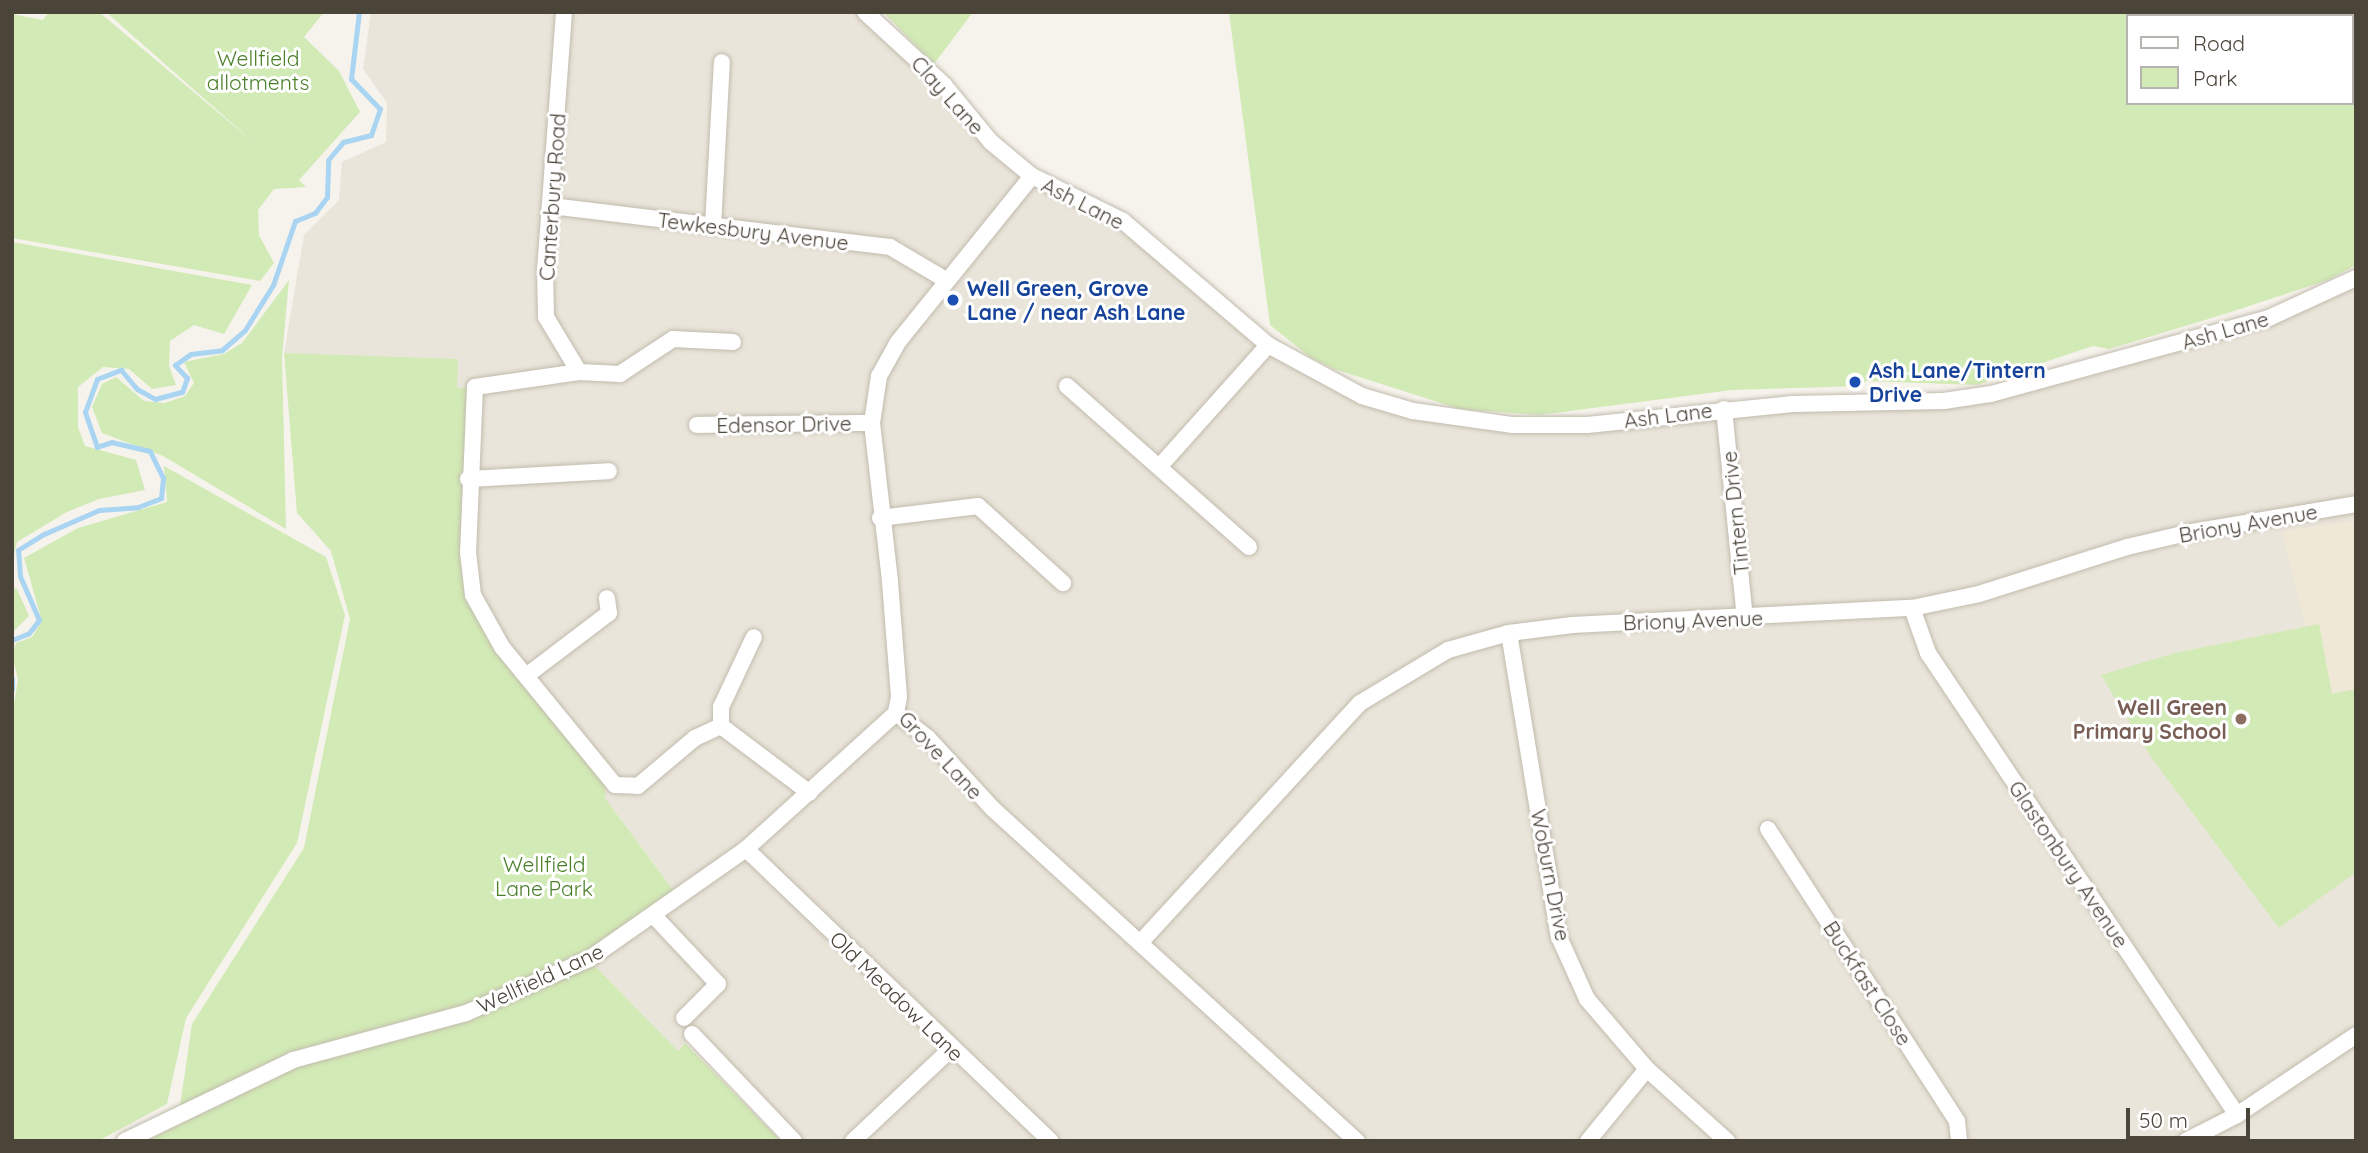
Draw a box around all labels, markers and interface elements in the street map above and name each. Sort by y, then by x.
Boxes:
legend [2126,14,2354,105]
text: Road [2193,30,2245,56]
park label: Wellfield allotments [207,45,309,95]
street label: Clay Lane [906,51,990,139]
text: Park [2193,65,2237,91]
street label: Canterbury Road [534,112,570,282]
street label: Ash Lane [1038,172,1128,234]
street label: Tewkesbury Avenue [656,207,850,255]
place label: Well Green, Grove Lane / near Ash Lane [967,275,1185,325]
marker: Well Green, Grove Lane / near Ash Lane [945,292,961,308]
street label: Ash Lane [2179,306,2271,354]
place label: Ash Lane/Tintern Drive [1869,357,2046,407]
marker: Ash Lane/Tintern Drive [1847,374,1863,390]
street label: Ash Lane [1622,397,1714,433]
street label: Edensor Drive [716,410,852,438]
street label: Tintern Drive [1716,450,1754,576]
street label: Briony Avenue [2177,498,2319,548]
street label: Briony Avenue [1622,605,1764,635]
place label: Well Green Primary School [2073,694,2227,744]
street label: Grove Lane [894,706,988,804]
marker: Well Green Primary School [2233,711,2249,727]
street label: Glastonbury Avenue [2004,776,2134,952]
street label: Woburn Drive [1526,807,1576,943]
park label: Wellfield Lane Park [495,851,593,901]
street label: Buckfast Close [1818,916,1918,1050]
street label: Old Meadow Lane [825,926,969,1066]
street label: Wellfield Lane [473,938,607,1018]
scale bar [2130,1094,2254,1138]
text: 50 m [2139,1107,2188,1133]

